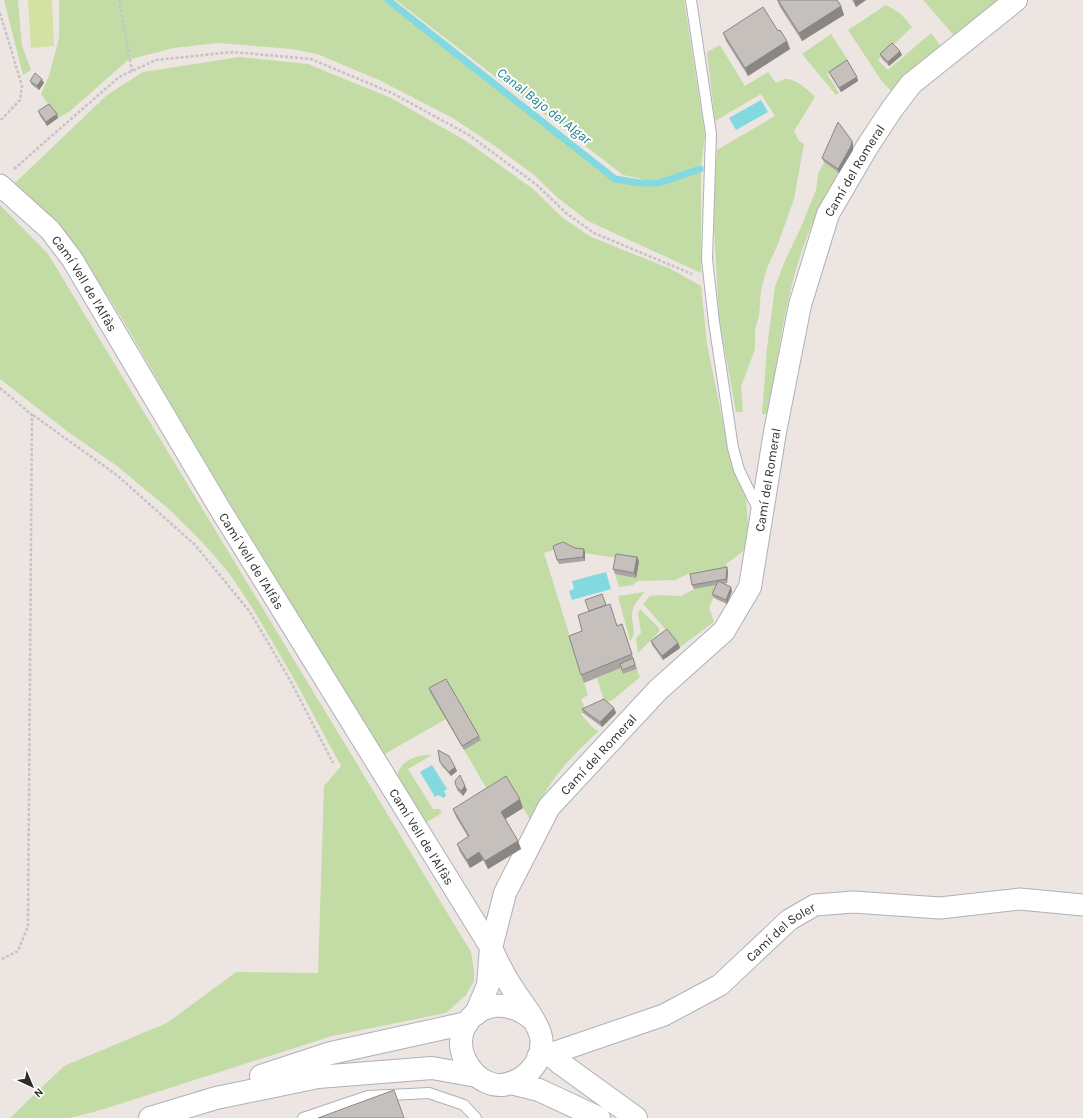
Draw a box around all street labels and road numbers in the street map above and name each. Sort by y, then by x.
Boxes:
street label: Camí del Romeral [821,121,887,219]
street label: Camí Vell de l'Alfàs [49,232,121,334]
street label: Camí del Romeral [752,427,783,533]
street label: Camí Vell de l'Alfàs [216,510,287,612]
street label: Camí del Romeral [557,711,639,798]
street label: Camí Vell de l'Alfàs [387,785,458,888]
street label: Camí del Soler [743,899,818,964]

